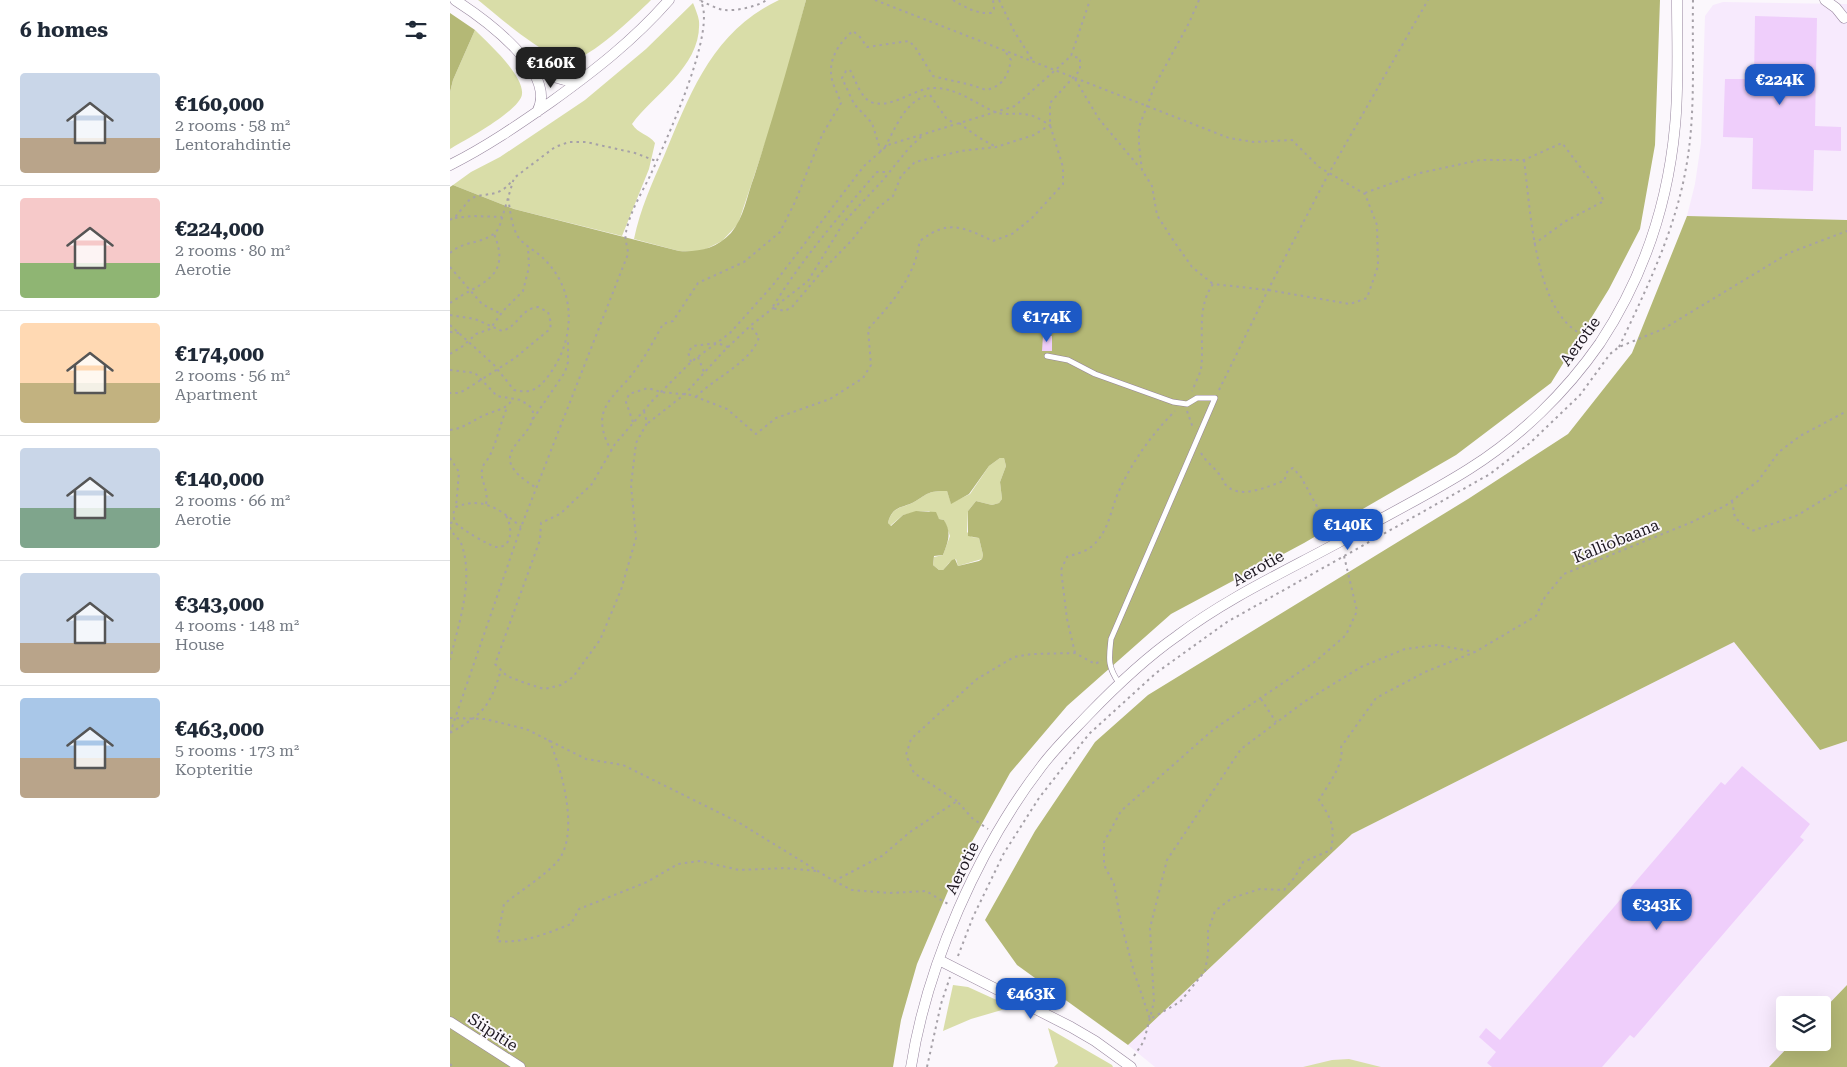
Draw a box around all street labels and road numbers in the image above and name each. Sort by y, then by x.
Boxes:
street label: Aerotie [1556,313,1604,369]
street label: Kalliobaana [1570,515,1662,567]
street label: Aerotie [1229,546,1287,590]
street label: Aerotie [941,838,983,897]
street label: Siipitie [465,1009,522,1055]

